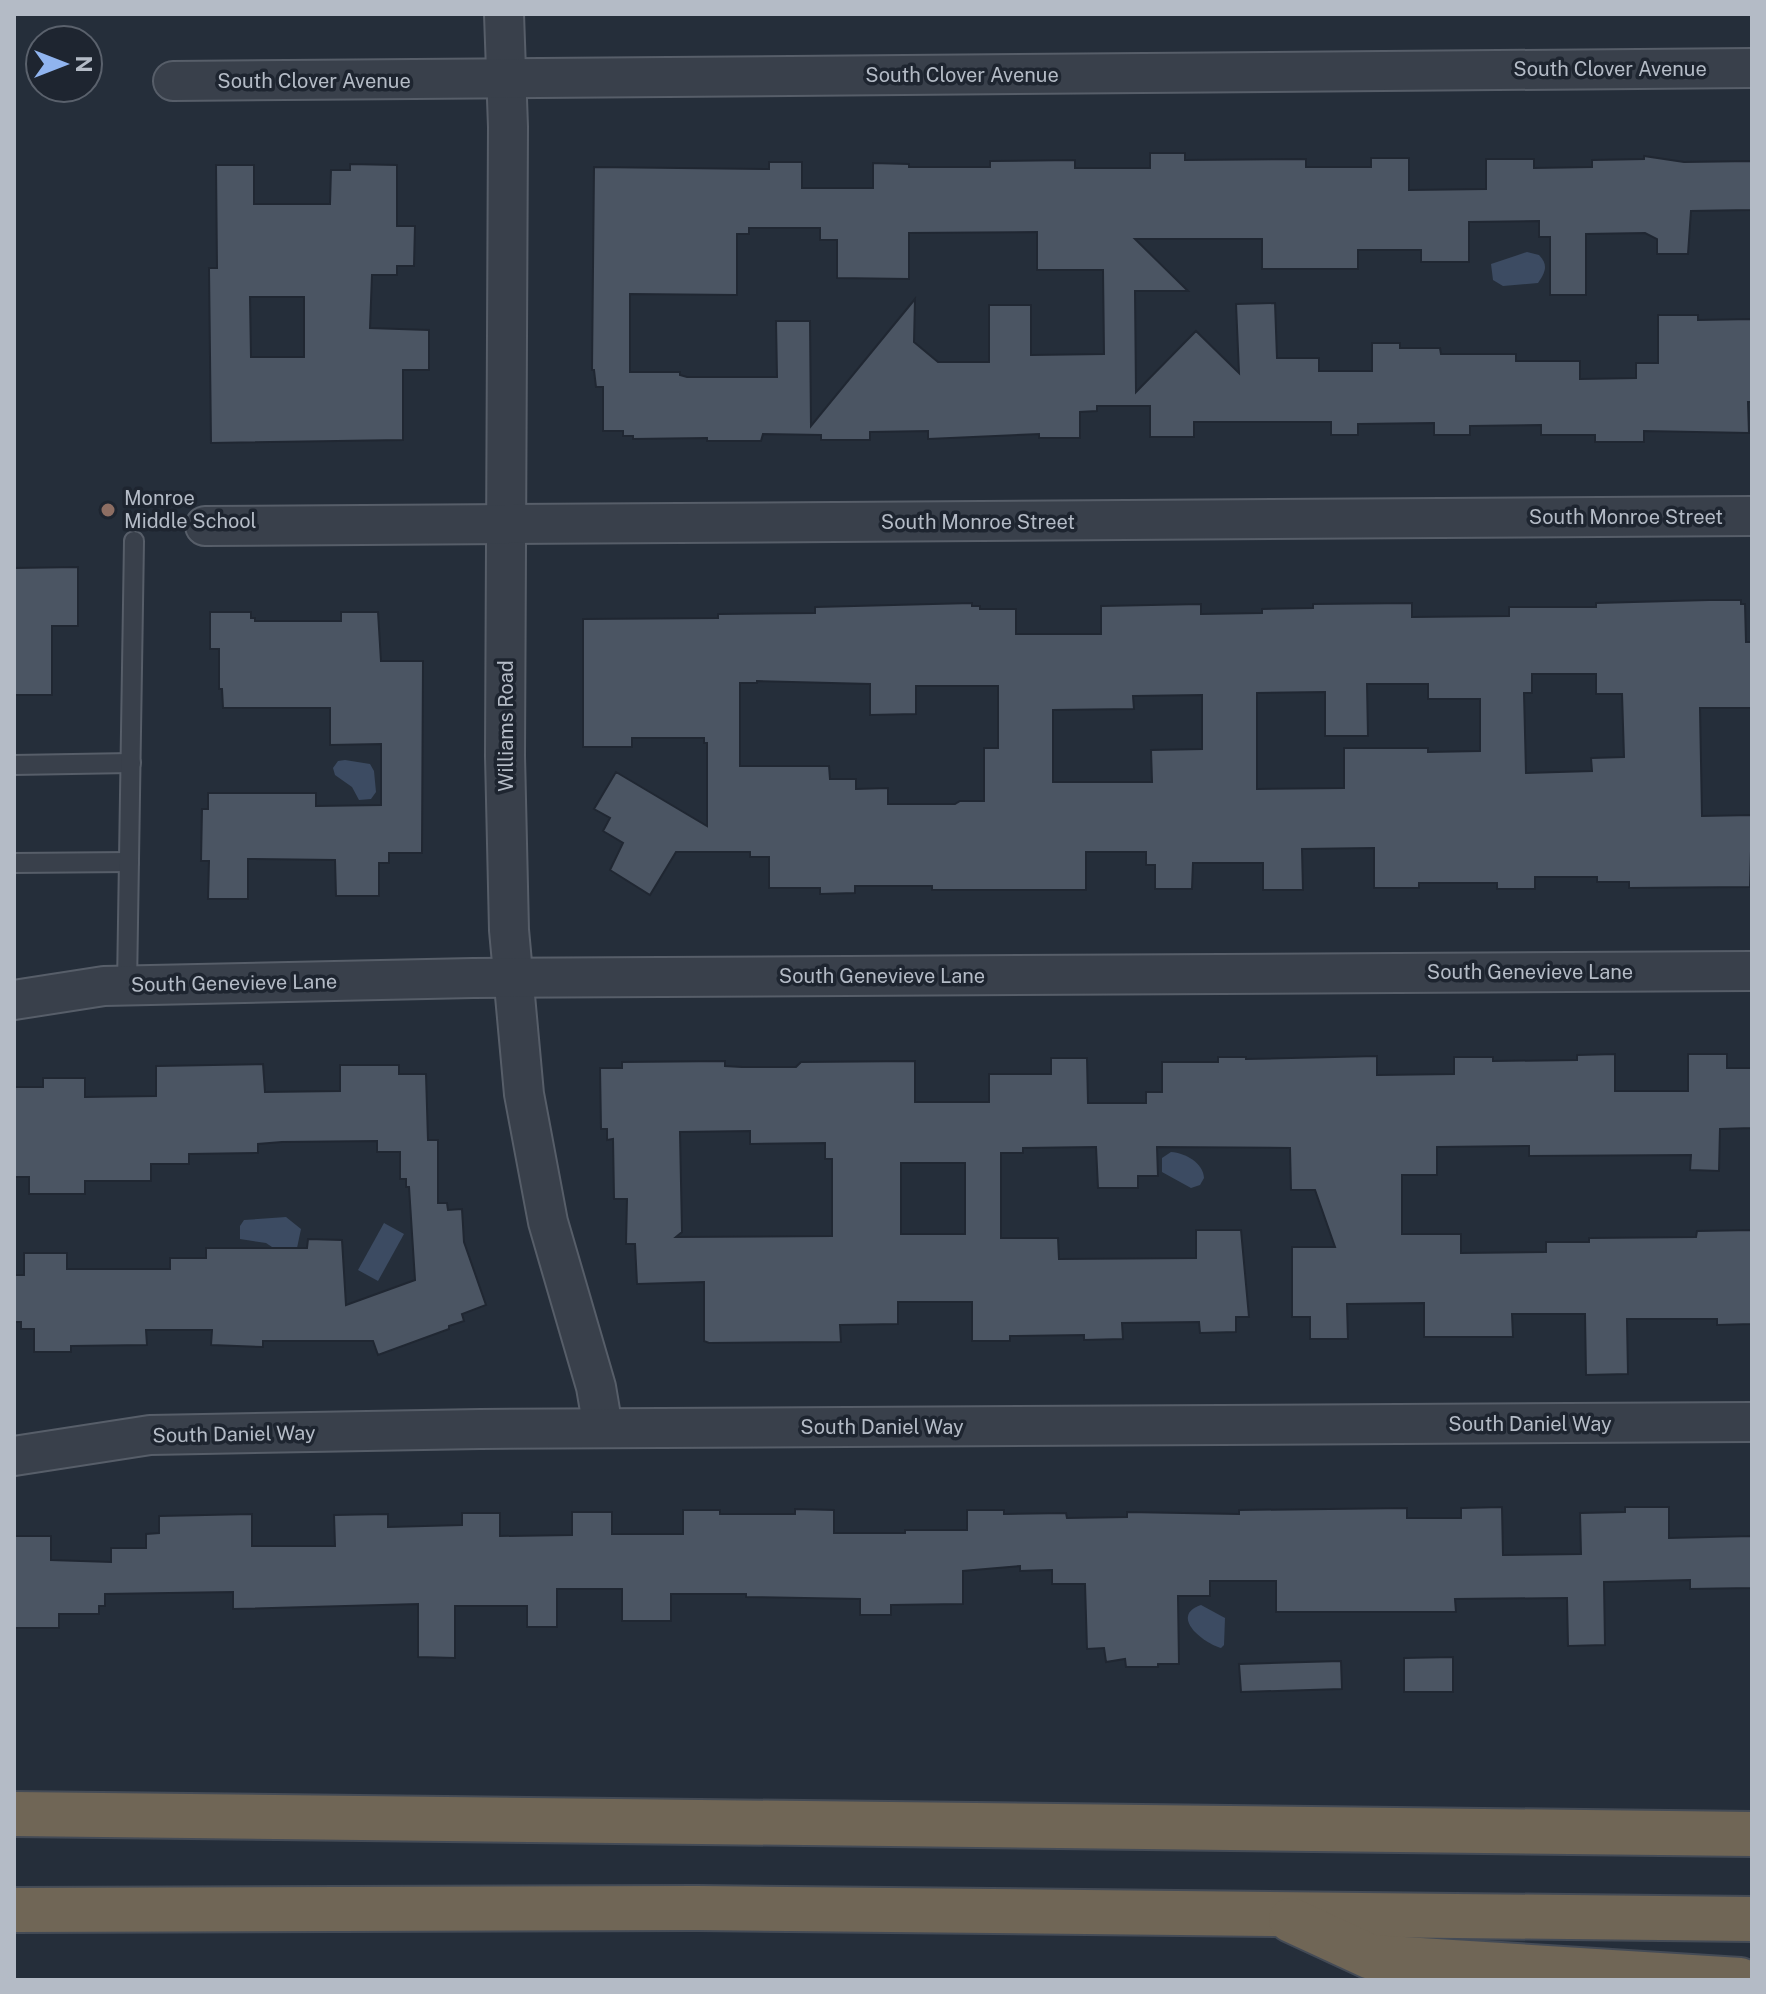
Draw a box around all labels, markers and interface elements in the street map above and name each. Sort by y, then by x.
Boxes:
north arrow [24,24,104,104]
text: N [71,55,97,73]
street label: South Clover Avenue [1513,57,1707,81]
street label: South Clover Avenue [865,63,1059,87]
street label: South Clover Avenue [217,69,411,93]
place label: Monroe Middle School [124,486,257,533]
marker: Monroe Middle School [99,501,117,519]
street label: South Monroe Street [1529,505,1723,529]
street label: South Monroe Street [881,510,1075,534]
street label: Williams Road [494,660,518,792]
street label: South Genevieve Lane [1427,960,1633,984]
street label: South Genevieve Lane [779,964,985,988]
street label: South Genevieve Lane [131,969,337,997]
street label: South Daniel Way [1448,1412,1612,1436]
street label: South Daniel Way [800,1415,964,1439]
street label: South Daniel Way [152,1421,316,1447]

